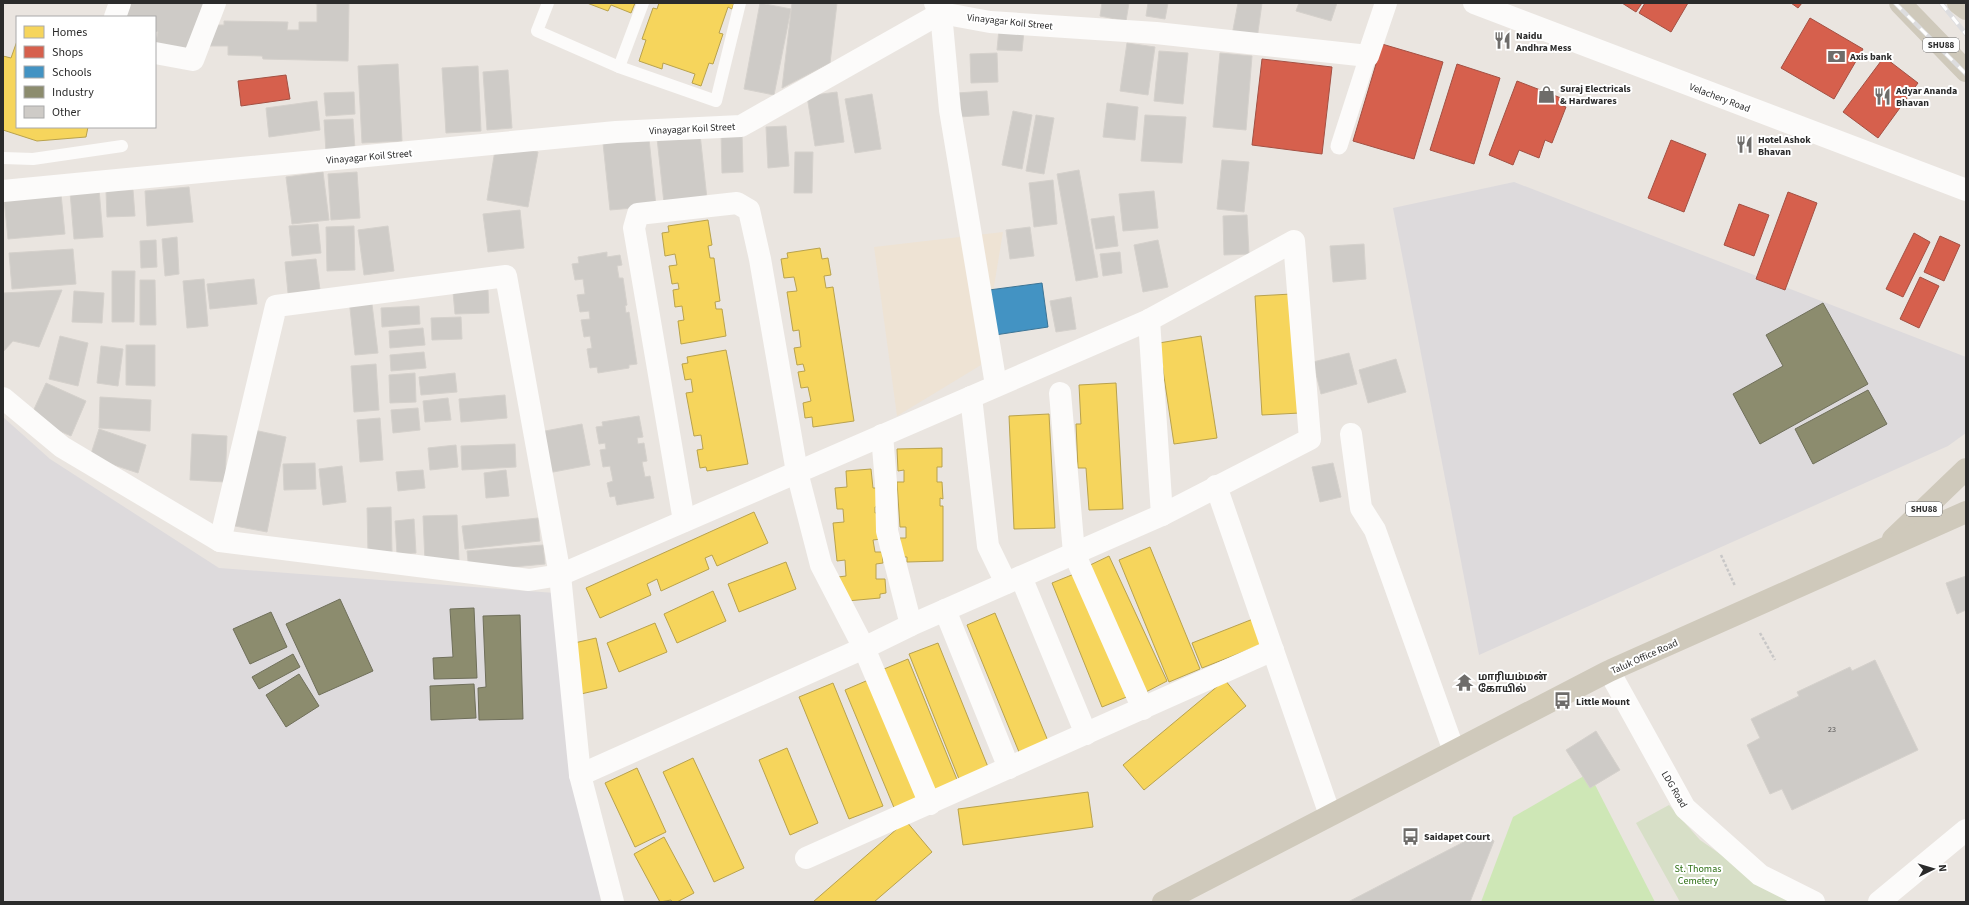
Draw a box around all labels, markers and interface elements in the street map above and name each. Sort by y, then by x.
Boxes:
street label: Vinayagar Koil Street [966,11,1054,34]
legend [16,16,156,128]
text: Homes [52,24,87,41]
place label: Naidu Andhra Mess [1515,29,1572,55]
restaurant icon: Naidu Andhra Mess [1493,31,1513,51]
road number: SHU88 [1923,38,1959,52]
text: Shops [52,44,83,61]
bank icon: Axis bank [1827,46,1847,66]
place label: Axis bank [1849,50,1893,64]
text: Schools [52,64,92,81]
street label: Velachery Road [1687,80,1752,116]
place label: Suraj Electricals & Hardwares [1560,82,1631,108]
text: Industry [52,84,94,101]
shop icon: Suraj Electricals & Hardwares [1537,84,1557,104]
place label: Adyar Ananda Bhavan [1895,84,1957,110]
restaurant icon: Adyar Ananda Bhavan [1873,86,1893,106]
text: Other [52,104,82,121]
street label: Vinayagar Koil Street [649,120,736,138]
place label: Hotel Ashok Bhavan [1758,133,1811,159]
restaurant icon: Hotel Ashok Bhavan [1735,135,1755,155]
street label: Vinayagar Koil Street [326,146,413,168]
road number: SHU88 [1906,502,1942,516]
street label: Taluk Office Road [1609,636,1680,678]
place label: மாரியம்மன் கோயில் [1478,670,1547,696]
temple icon: மாரியம்மன் கோயில் [1455,672,1475,692]
bus stop icon: Little Mount [1553,691,1573,711]
place label: Little Mount [1576,695,1630,709]
house number: 23 [1828,724,1836,735]
street label: LDG Road [1658,768,1690,811]
bus stop icon: Saidapet Court [1401,826,1421,846]
place label: Saidapet Court [1424,830,1490,844]
north arrow [1913,849,1953,889]
park label: St. Thomas Cemetery [1675,862,1721,888]
text: N [1935,864,1950,872]

